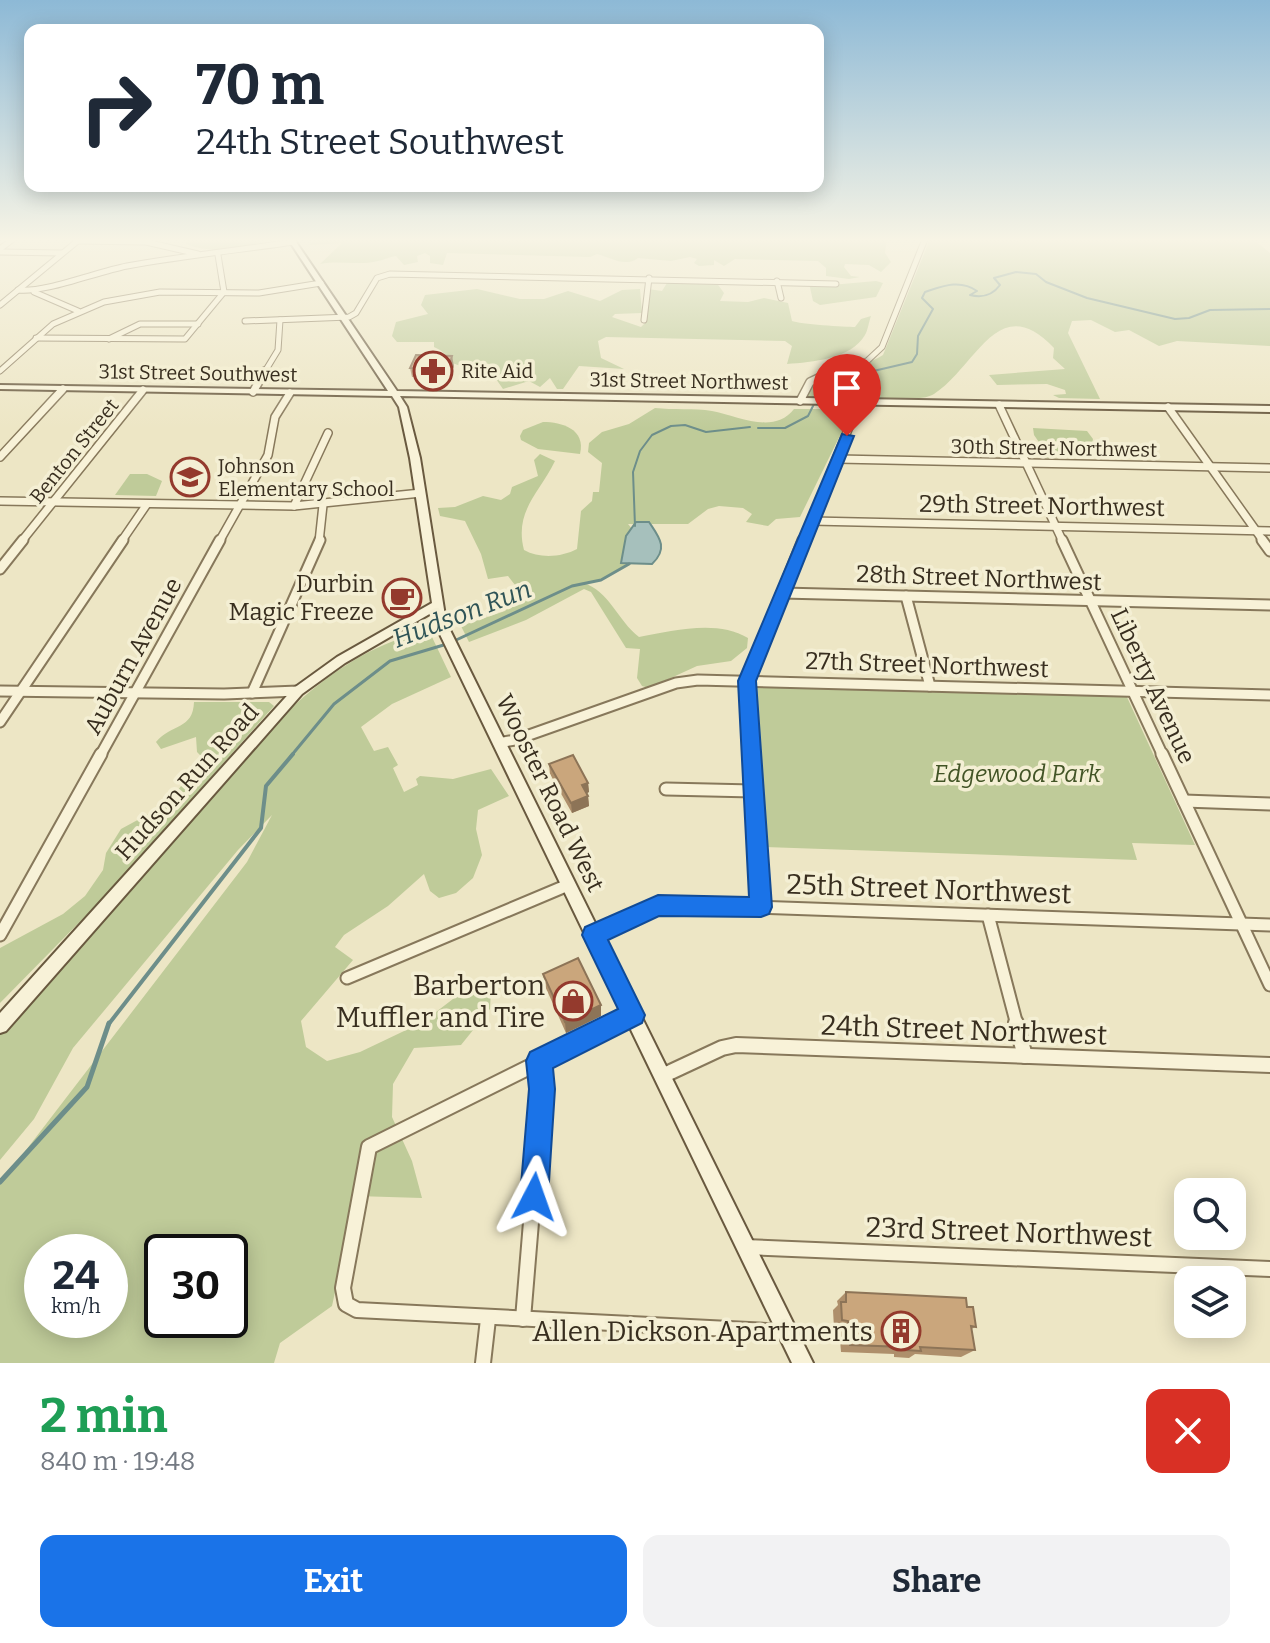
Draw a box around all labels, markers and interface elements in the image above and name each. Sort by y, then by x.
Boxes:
text: 70 m [196,52,324,119]
icon: right [64,56,168,160]
text: 24th Street Southwest [196,120,564,164]
pharmacy icon: Rite Aid [412,350,454,392]
pin [813,354,881,436]
street label: 31st Street Southwest [98,359,298,387]
place label: Rite Aid [461,359,534,383]
icon: arrive [825,366,869,410]
street label: 31st Street Northwest [589,367,789,395]
street label: Benton Street [24,394,124,508]
street label: 30th Street Northwest [951,434,1157,462]
place label: Johnson Elementary School [217,454,395,501]
school or university icon: Johnson Elementary School [169,456,211,498]
street label: 29th Street Northwest [919,490,1165,522]
street label: 28th Street Northwest [856,560,1103,596]
place label: Durbin Magic Freeze [228,570,374,626]
street label: Auburn Avenue [78,573,188,739]
water label: Hudson Run [388,573,536,655]
cafe icon: Durbin Magic Freeze [381,577,423,619]
street label: Liberty Avenue [1105,604,1201,768]
street label: 27th Street Northwest [805,647,1049,683]
street label: Wooster Road West [490,690,610,897]
street label: Hudson Run Road [110,698,264,866]
park label: Edgewood Park [933,760,1102,788]
street label: 25th Street Northwest [786,868,1072,910]
place label: Barberton Muffler and Tire [336,969,545,1034]
shop icon: Barberton Muffler and Tire [552,980,594,1022]
street label: 24th Street Northwest [820,1009,1108,1051]
position arrow [492,1155,576,1239]
map controls [1174,1178,1246,1338]
button: search [1174,1178,1246,1250]
street label: 23rd Street Northwest [865,1211,1153,1253]
speed limit sign: 30 [144,1234,248,1338]
text: 24 [53,1252,99,1300]
button: layers [1174,1266,1246,1338]
text: km/h [51,1294,101,1318]
building icon: Allen Dickson Apartments [880,1310,922,1352]
place label: Allen Dickson Apartments [532,1315,873,1348]
text: 2 min [40,1387,168,1445]
button: close [1146,1389,1230,1473]
text: 840 m · 19:48 [40,1446,195,1477]
button: Exit [40,1535,627,1627]
button: Share [643,1535,1230,1627]

